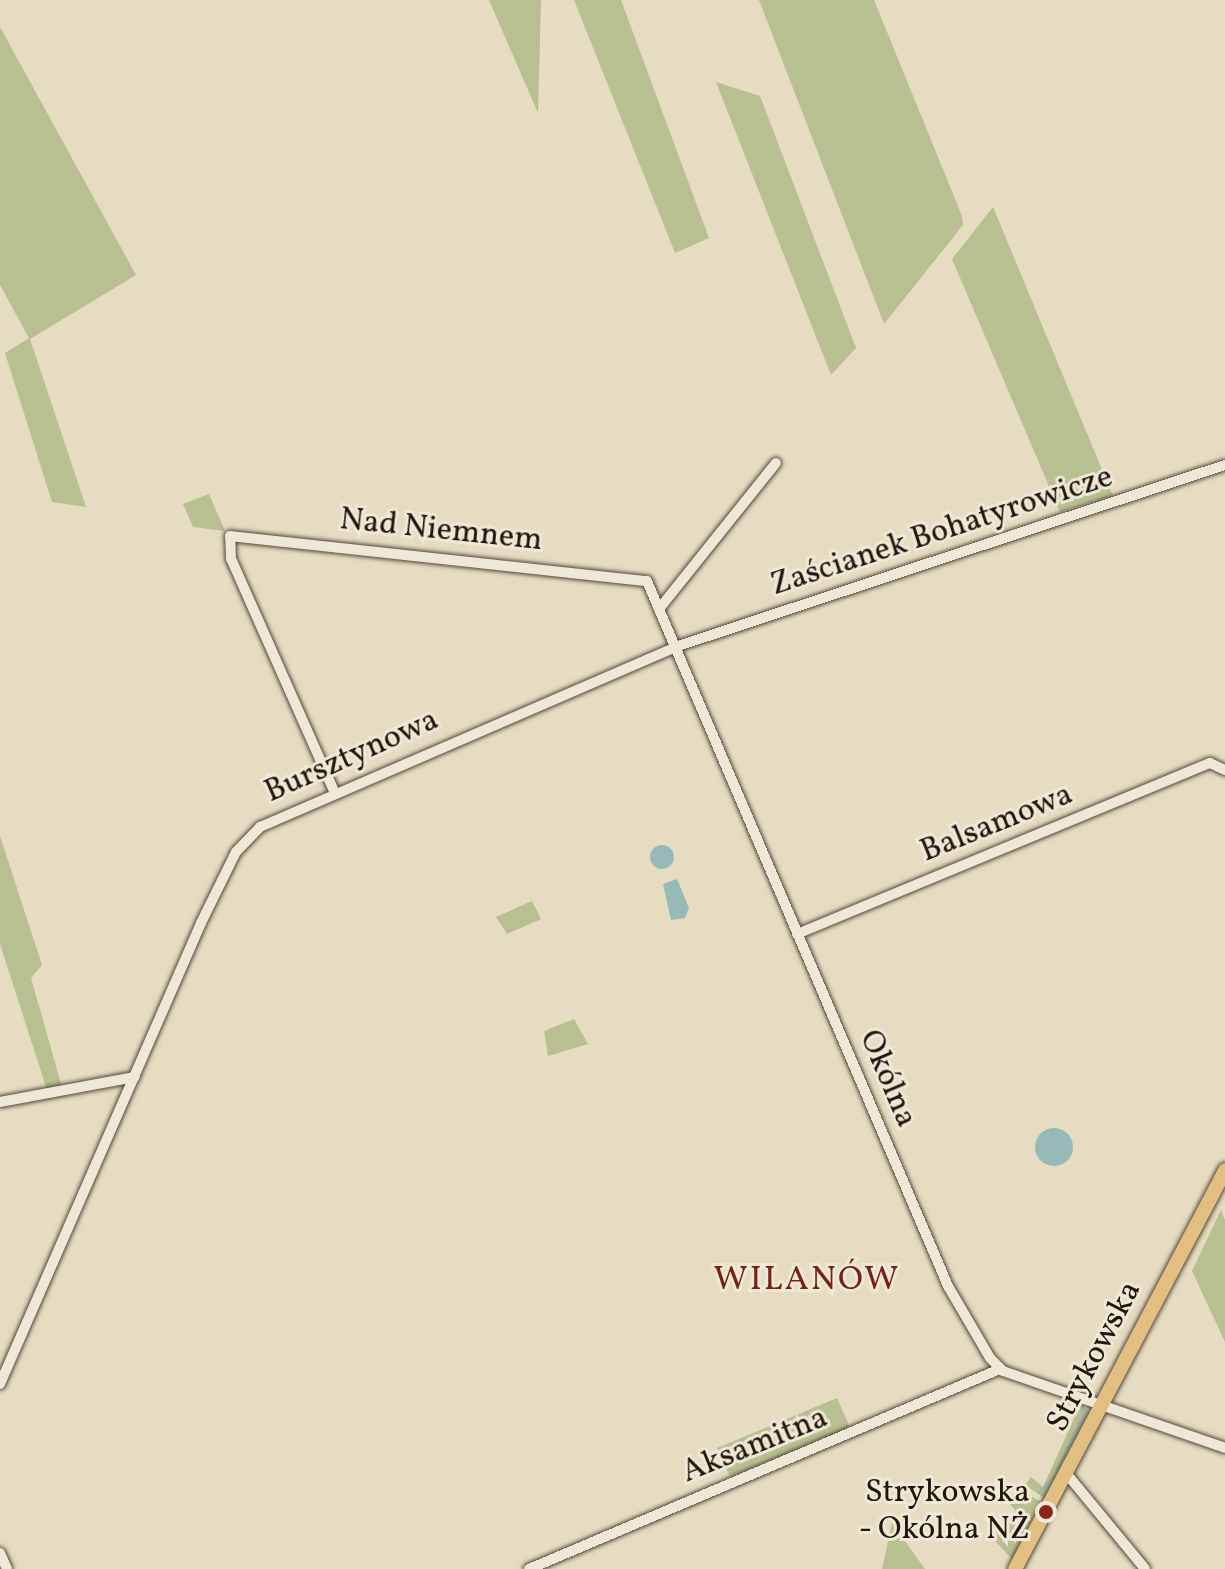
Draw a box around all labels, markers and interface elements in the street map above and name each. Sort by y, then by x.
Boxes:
street label: Zaścianek Bohatyrowicze [766,458,1118,606]
street label: Nad Niemnem [338,501,544,561]
street label: Bursztynowa [259,702,445,812]
street label: Balsamowa [915,776,1079,872]
street label: Okólna [849,1025,925,1133]
district label: WILANÓW [714,1261,900,1301]
street label: Strykowska [1039,1275,1151,1439]
street label: Aksamitna [676,1399,834,1493]
place label: Strykowska - Okólna NŻ [858,1475,1030,1550]
marker: Strykowska - Okólna NŻ [1037,1503,1055,1521]

